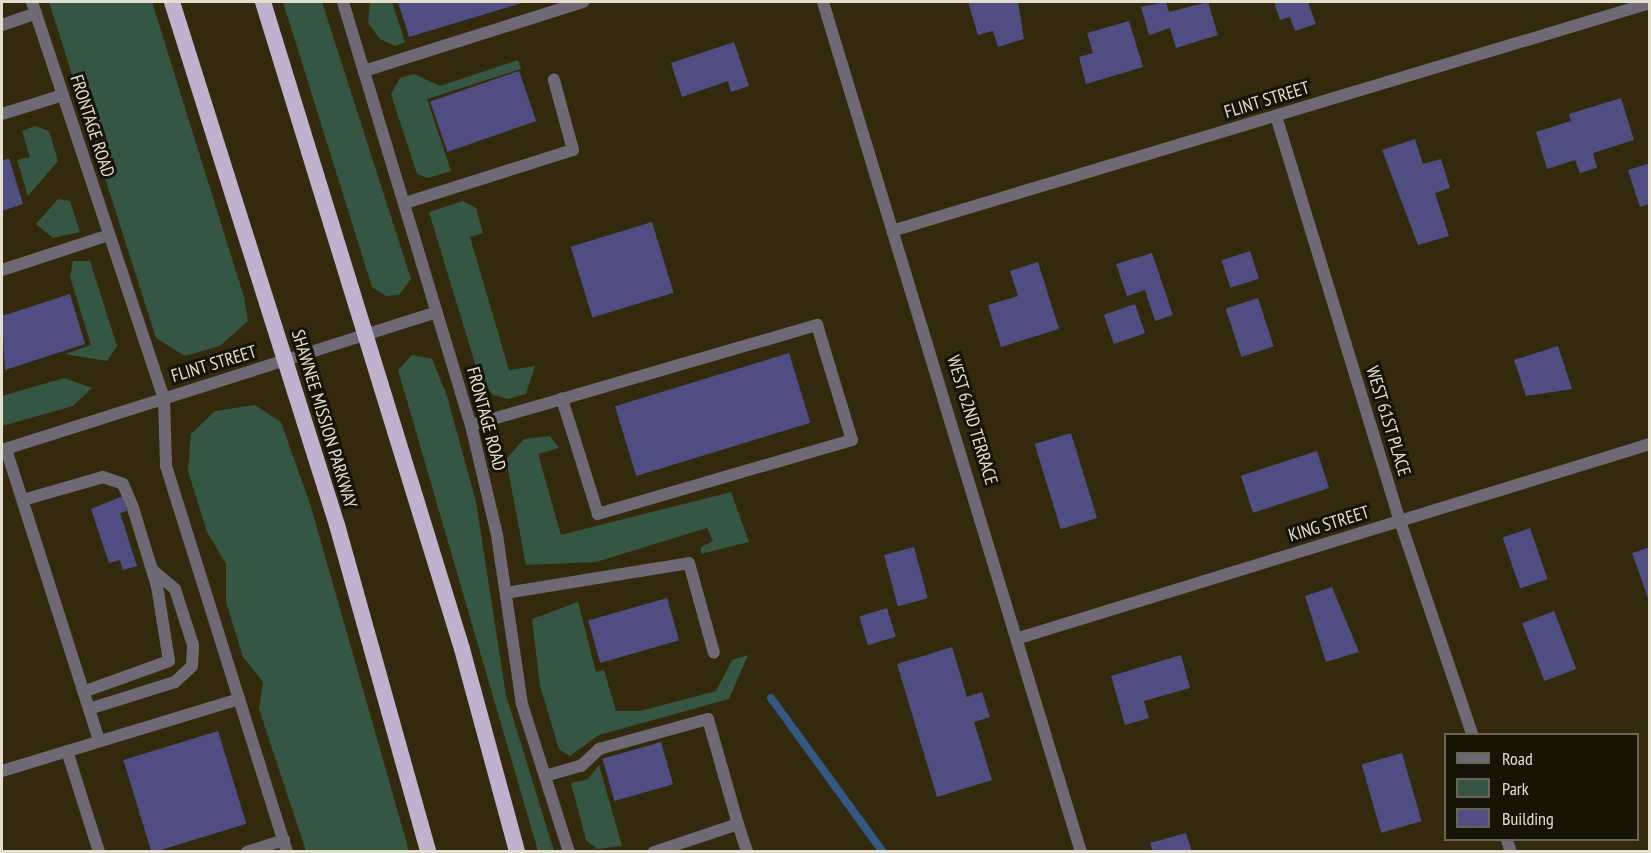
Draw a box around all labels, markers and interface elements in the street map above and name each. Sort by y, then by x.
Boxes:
street label: FRONTAGE ROAD [65,72,119,180]
street label: FLINT STREET [1222,77,1312,123]
street label: SHAWNEE MISSION PARKWAY [287,327,361,511]
street label: FLINT STREET [169,341,259,387]
street label: WEST 62ND TERRACE [942,352,1002,488]
street label: WEST 61ST PLACE [1361,363,1415,479]
street label: FRONTAGE ROAD [462,365,510,473]
street label: KING STREET [1286,501,1372,547]
legend [1444,733,1639,841]
text: Road [1502,747,1533,770]
text: Park [1502,777,1529,800]
text: Building [1502,807,1554,830]

